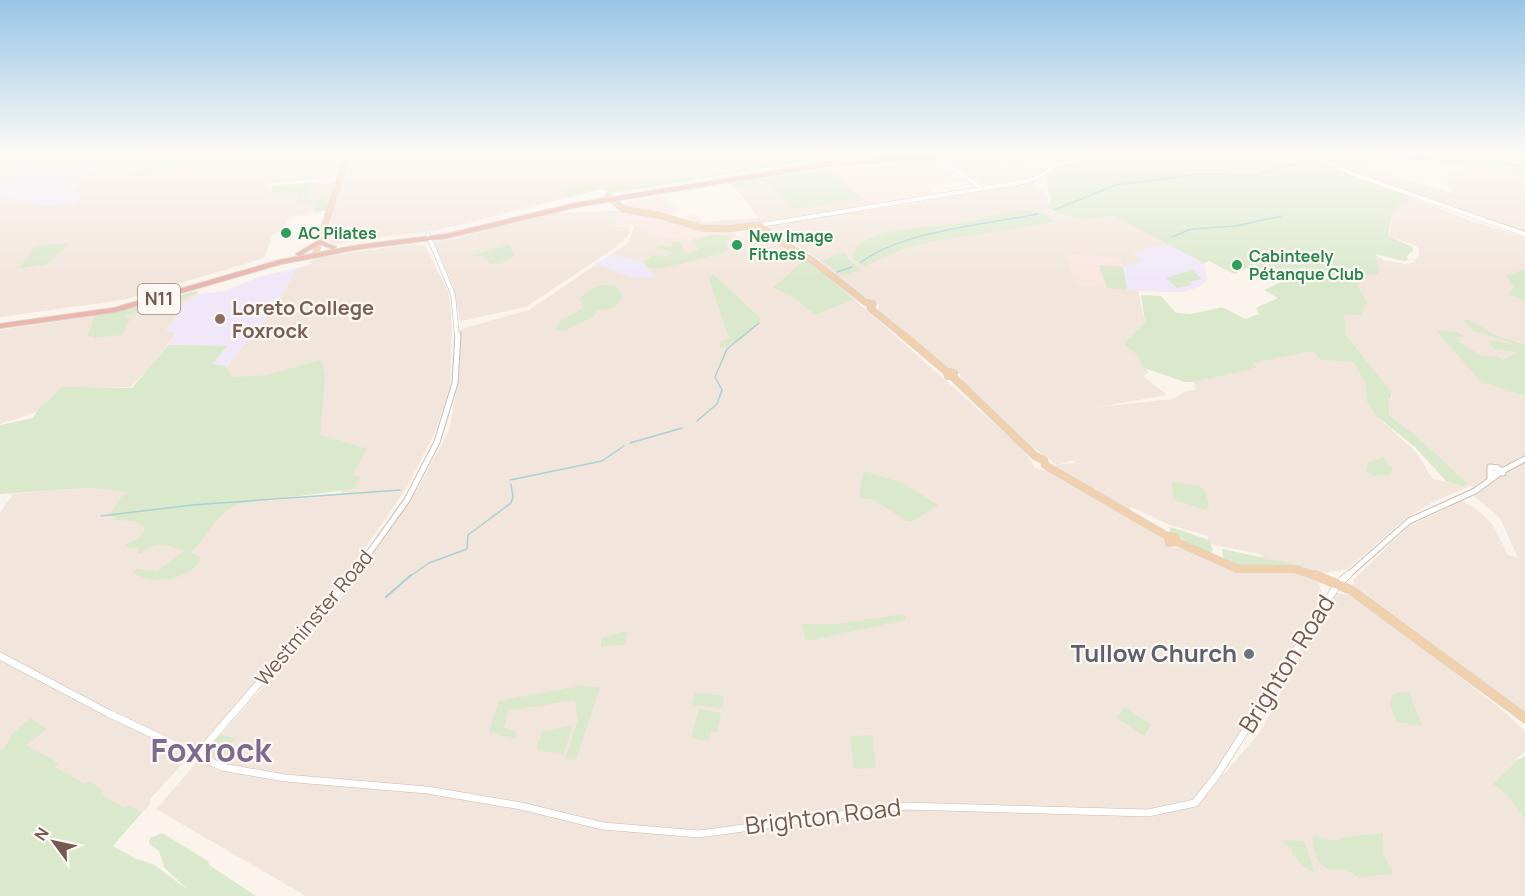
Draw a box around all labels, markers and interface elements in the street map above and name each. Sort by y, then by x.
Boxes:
place label: AC Pilates [298,222,377,244]
place label: New Image Fitness [749,225,834,265]
marker: AC Pilates [279,226,293,240]
marker: New Image Fitness [730,238,744,252]
place label: Cabinteely Pétanque Club [1249,245,1364,285]
marker: Cabinteely Pétanque Club [1230,258,1244,272]
road number: N11 [138,284,180,314]
place label: Loreto College Foxrock [232,294,374,344]
marker: Loreto College Foxrock [213,312,227,326]
street label: Westminster Road [249,544,378,691]
street label: Brighton Road [1230,588,1341,738]
place label: Tullow Church [1071,636,1237,669]
marker: Tullow Church [1242,647,1256,661]
district label: Foxrock [150,728,272,772]
street label: Brighton Road [743,790,903,841]
north arrow [24,812,84,872]
text: N [29,823,54,845]

